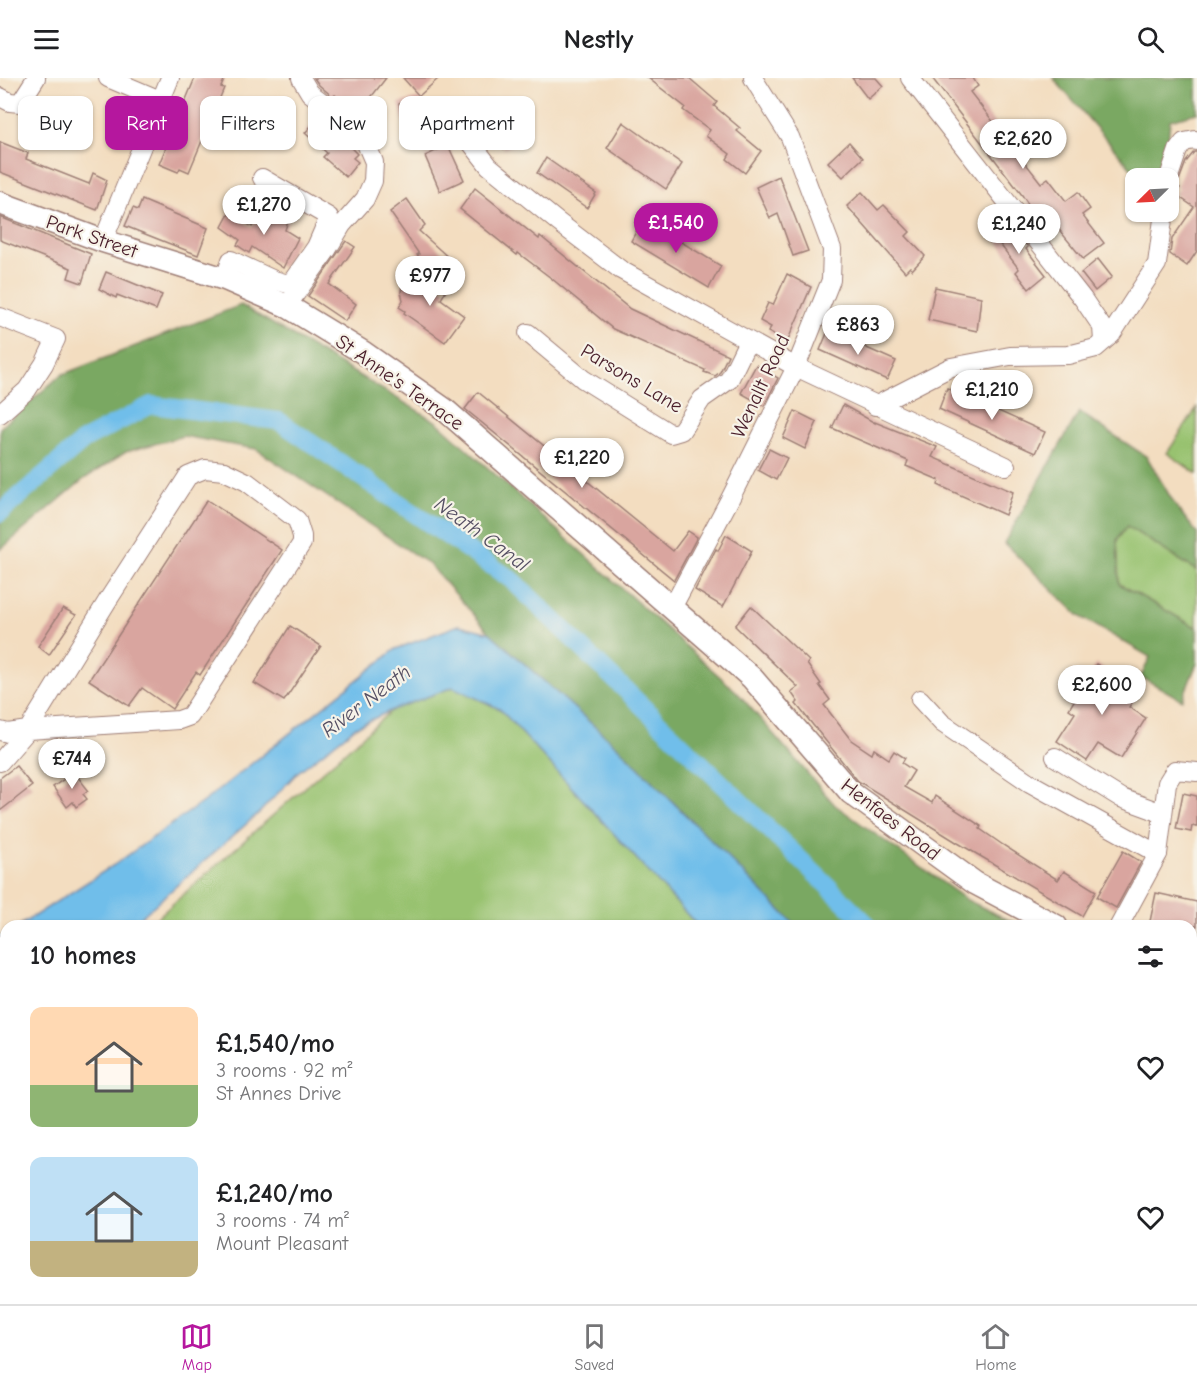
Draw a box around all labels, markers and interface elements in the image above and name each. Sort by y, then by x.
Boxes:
icon: menu [30,23,63,56]
icon: search [1134,23,1167,56]
text: Nestly [564,24,633,55]
chip: Buy [18,96,93,150]
chip: Rent [105,96,188,150]
chip: Filters [200,96,296,150]
chip: New [308,96,387,150]
chip: Apartment [399,96,535,150]
pin: £2,620 [974,119,1072,170]
text: £2,620 [994,127,1052,150]
north arrow [1125,168,1179,222]
map controls [1125,168,1179,222]
pin: £1,270 [215,185,313,236]
text: £1,270 [236,193,292,216]
pin: £1,540 [627,203,725,254]
pin: £1,240 [970,204,1068,255]
street label: Park Street [43,210,142,263]
text: £1,540 [648,211,704,234]
text: £1,240 [991,212,1047,235]
pin: £977 [394,256,466,307]
text: £977 [409,264,451,287]
pin: £863 [822,305,894,356]
text: £863 [836,313,880,336]
street label: St Anne's Terrace [331,330,468,435]
street label: Wenallt Road [726,331,794,442]
street label: Parsons Lane [577,339,687,418]
pin: £1,210 [943,370,1041,421]
text: £1,210 [965,378,1019,401]
pin: £1,220 [533,438,631,489]
text: £1,220 [554,446,610,469]
water label: Neath Canal [430,492,534,577]
water label: River Neath [317,660,415,742]
pin: £2,600 [1053,665,1151,716]
text: £2,600 [1072,673,1132,696]
pin: £744 [36,739,108,790]
text: £744 [52,747,92,770]
street label: Henfaes Road [837,774,945,865]
icon: filters [1134,940,1167,973]
text: 10 homes [30,941,136,971]
text: £1,540/mo [216,1029,335,1059]
icon: home [78,1031,150,1103]
icon: heart [1134,1051,1167,1084]
text: 3 rooms · 92 m² [216,1059,353,1082]
text: St Annes Drive [216,1082,341,1105]
text: £1,240/mo [216,1179,333,1209]
icon: home [78,1181,150,1253]
icon: heart [1134,1201,1167,1234]
text: 3 rooms · 74 m² [216,1209,349,1232]
text: Mount Pleasant [216,1232,348,1255]
tab: Map [180,1320,213,1374]
tab: Saved [574,1320,614,1374]
tab: Home [975,1320,1017,1374]

